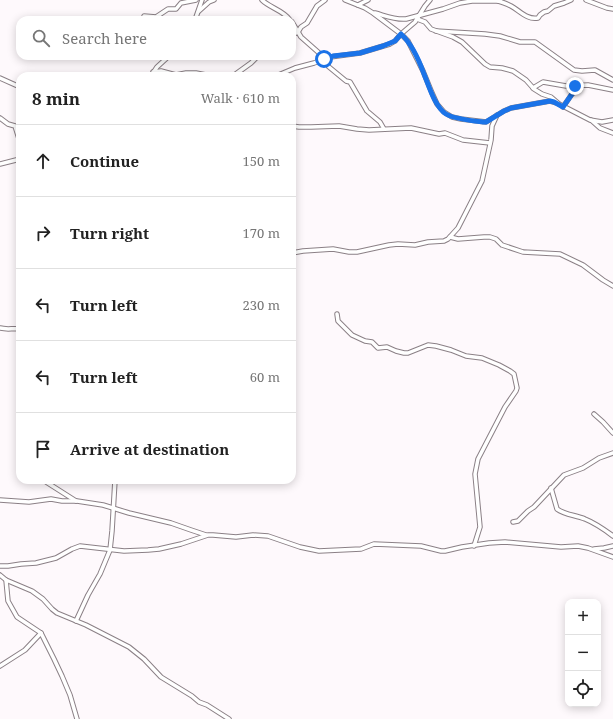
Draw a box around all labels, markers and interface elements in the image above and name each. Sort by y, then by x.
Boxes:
search box [16,16,296,60]
icon: search [30,27,52,49]
text: Search here [62,28,147,48]
route start [315,50,333,68]
route end [566,77,584,95]
text: 8 min [32,87,80,110]
text: Walk · 610 m [201,89,280,107]
icon: ahead [32,150,54,172]
text: Continue [70,151,139,171]
text: 150 m [243,152,280,170]
icon: right [32,222,54,244]
text: Turn right [70,223,149,243]
text: 170 m [243,224,280,242]
icon: left [32,294,54,316]
text: Turn left [70,295,138,315]
text: 230 m [243,296,280,314]
icon: left [32,366,54,388]
text: Turn left [70,367,138,387]
text: 60 m [250,368,280,386]
icon: arrive [32,438,54,460]
text: Arrive at destination [70,439,229,459]
map controls [565,599,601,707]
button: + [565,599,601,635]
button: − [565,635,601,671]
button: locate [565,671,601,707]

